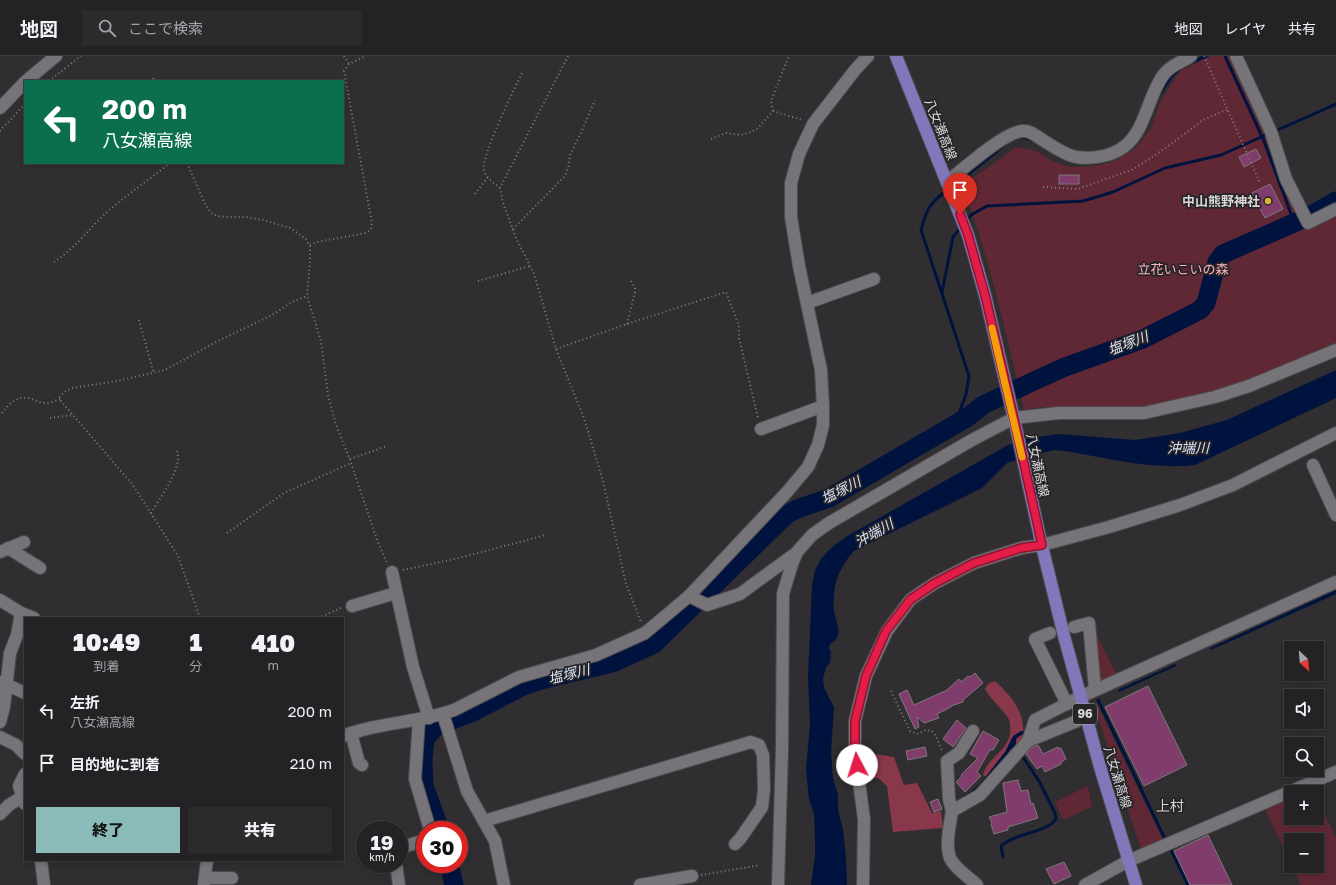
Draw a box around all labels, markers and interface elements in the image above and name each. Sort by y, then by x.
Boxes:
search box [82,10,362,46]
text: 地図 [20,17,58,40]
icon: search [96,17,118,39]
text: ここで検索 [128,19,203,37]
text: 地図 [1174,20,1202,37]
text: レイヤ [1224,20,1266,37]
text: 共有 [1288,20,1316,37]
text: 200 m [102,92,187,125]
icon: left [36,96,88,148]
street label: 八女瀬高線 [921,96,961,162]
text: 八女瀬高線 [102,129,192,151]
pin [943,173,977,214]
icon: arrive [949,179,971,201]
place label: 中山熊野神社 [1182,193,1260,209]
marker: 中山熊野神社 [1263,196,1273,206]
park label: 立花いこいの森 [1137,261,1229,277]
water label: 塩塚川 [1105,326,1152,358]
street label: 八女瀬高線 [1023,432,1053,498]
water label: 沖端川 [1167,439,1211,456]
water label: 塩塚川 [818,472,865,507]
water label: 沖端川 [851,514,898,550]
text: 10:49 [73,627,140,656]
text: 1 [189,627,202,656]
text: 410 [251,628,295,657]
north arrow [1284,641,1324,681]
map controls [1284,641,1324,873]
text: m [267,657,279,673]
text: 到着 [94,658,120,674]
text: 分 [189,658,202,674]
water label: 塩塚川 [546,660,593,687]
button: sound [1284,689,1324,729]
text: 左折 [70,693,100,711]
icon: left [36,700,58,722]
text: 200 m [288,702,332,720]
road number: 96 [1073,704,1097,724]
text: 八女瀬高線 [70,714,135,730]
button: search [1284,737,1324,777]
position arrow [836,744,878,786]
street label: 八女瀬高線 [1101,744,1135,810]
icon: arrive [36,752,58,774]
text: 210 m [290,754,332,772]
text: 目的地に到着 [70,755,160,773]
button: + [1284,785,1324,825]
district label: 上村 [1156,797,1184,814]
button: 終了 [36,807,180,853]
button: 共有 [188,807,332,853]
speed limit sign: 30 [416,821,468,873]
text: 19 [370,830,393,854]
button: − [1284,833,1324,873]
text: km/h [369,851,395,863]

